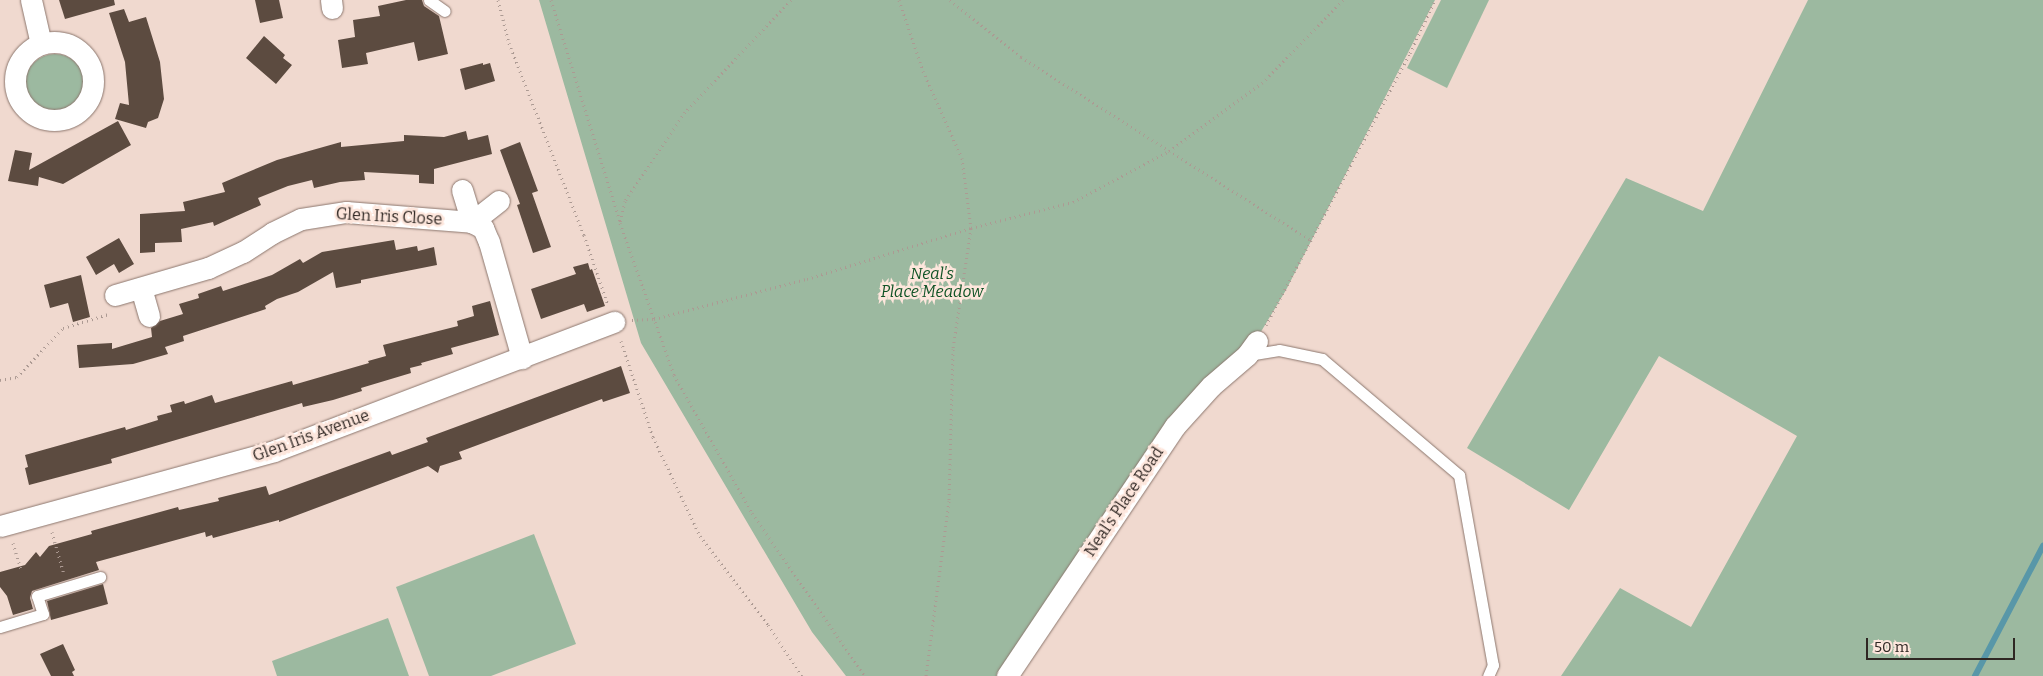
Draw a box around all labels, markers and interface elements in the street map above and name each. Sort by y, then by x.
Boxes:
street label: Glen Iris Close [335,205,443,229]
park label: Neal's Place Meadow [881,264,983,302]
street label: Glen Iris Avenue [250,406,372,466]
street label: Neal's Place Road [1080,444,1168,560]
scale bar [1868,628,2017,660]
text: 50 m [1874,638,1909,656]

